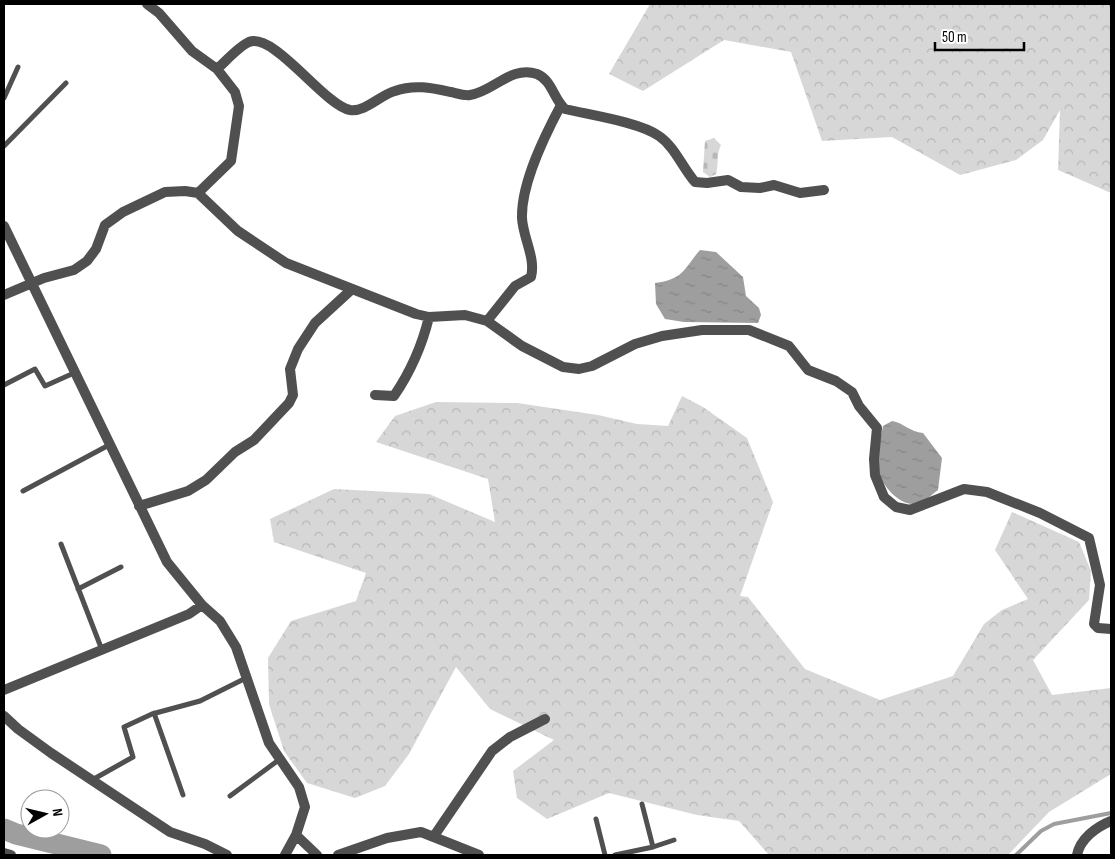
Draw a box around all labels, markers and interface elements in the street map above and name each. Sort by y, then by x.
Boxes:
scale bar [935,20,1024,52]
text: 50 m [942,28,967,47]
north arrow [20,789,70,839]
text: N [48,807,66,817]

